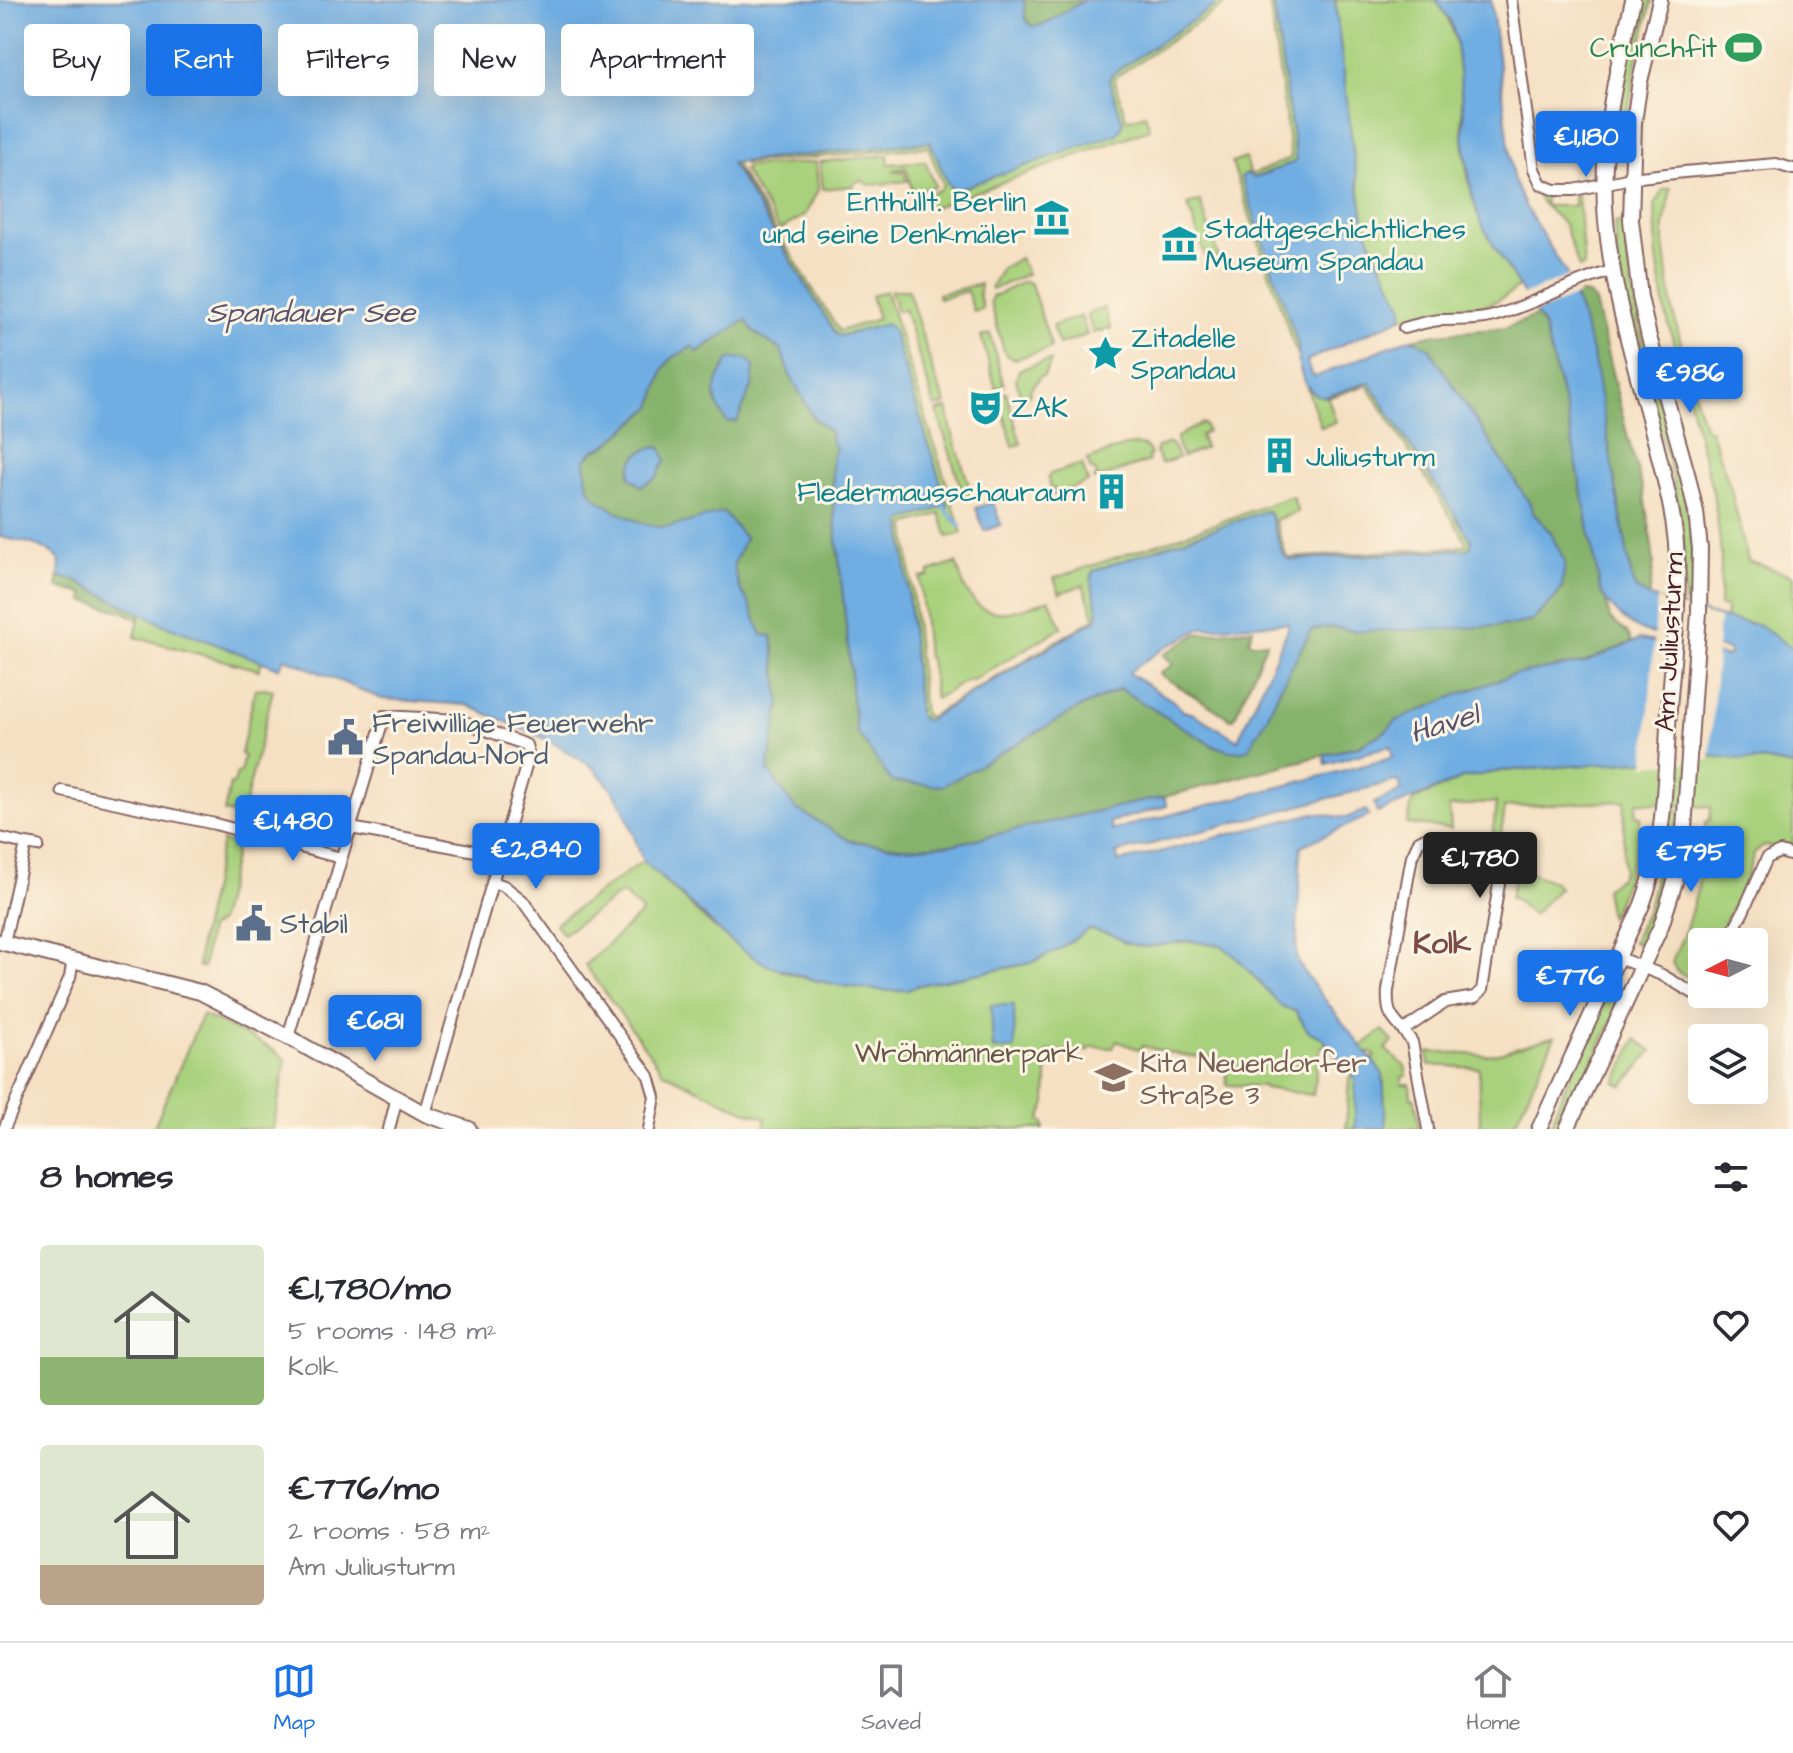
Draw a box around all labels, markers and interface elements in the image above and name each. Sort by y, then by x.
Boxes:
chip: Buy [24,24,130,96]
chip: Rent [146,24,262,96]
chip: Filters [278,24,418,96]
chip: New [434,24,545,96]
chip: Apartment [561,24,754,96]
sports icon: Crunchfit [1724,28,1762,66]
place label: Crunchfit [1590,29,1718,68]
pin: €1,180 [1521,111,1651,179]
text: €1,180 [1553,119,1619,155]
place label: Enthüllt. Berlin und seine Denkmäler [763,183,1026,254]
museum icon: Enthüllt. Berlin und seine Denkmäler [1033,198,1071,236]
place label: Stadtgeschichtliches Museum Spandau [1205,210,1466,281]
museum icon: Stadtgeschichtliches Museum Spandau [1160,225,1198,263]
water label: Spandauer See [207,292,417,334]
place label: Zitadelle Spandau [1131,319,1236,390]
place icon: Zitadelle Spandau [1086,334,1124,372]
pin: €986 [1643,347,1737,415]
text: €986 [1656,355,1724,391]
theatre icon: ZAK [966,388,1004,426]
place label: ZAK [1011,389,1068,428]
building icon: Juliusturm [1261,437,1299,475]
place label: Juliusturm [1306,438,1435,477]
building icon: Fledermausschauraum [1092,472,1130,510]
place label: Fledermausschauraum [797,473,1085,512]
street label: Am Juliusturm [1645,551,1694,733]
water label: Havel [1405,693,1487,754]
place label: Freiwillige Feuerwehr Spandau-Nord [372,704,653,775]
public building icon: Freiwillige Feuerwehr Spandau-Nord [327,719,365,757]
pin: €1,480 [228,795,358,863]
text: €1,480 [253,803,333,839]
pin: €2,840 [471,823,601,891]
pin: €795 [1644,826,1738,894]
text: €2,840 [490,831,582,867]
pin: €1,780 [1415,832,1545,900]
text: €795 [1656,834,1726,870]
text: €1,780 [1441,840,1519,876]
public building icon: Stabil [235,904,273,942]
place label: Stabil [280,905,348,944]
district label: Kolk [1413,923,1472,965]
north arrow [1688,928,1768,1008]
map controls [1688,928,1768,1104]
pin: €776 [1523,950,1617,1018]
text: €776 [1536,958,1604,994]
pin: €681 [328,995,422,1063]
text: €681 [346,1003,404,1039]
button: layers [1688,1024,1768,1104]
park label: Wröhmännerpark [855,1034,1083,1073]
place label: Kita Neuendorfer Straße 3 [1140,1044,1367,1115]
school or university icon: Kita Neuendorfer Straße 3 [1095,1059,1133,1097]
text: 8 homes [40,1153,174,1201]
icon: filters [1709,1155,1753,1199]
text: €1,780/mo [288,1265,451,1313]
icon: home [104,1277,200,1373]
icon: heart [1709,1303,1753,1347]
text: 5 rooms · 148 m² [288,1313,496,1349]
text: Kolk [288,1349,338,1385]
text: €776/mo [288,1465,439,1513]
icon: home [104,1477,200,1573]
icon: heart [1709,1503,1753,1547]
text: 2 rooms · 58 m² [288,1513,490,1549]
text: Am Juliusturm [288,1549,455,1585]
tab: Map [272,1659,316,1738]
tab: Saved [861,1659,921,1738]
tab: Home [1466,1659,1521,1738]

